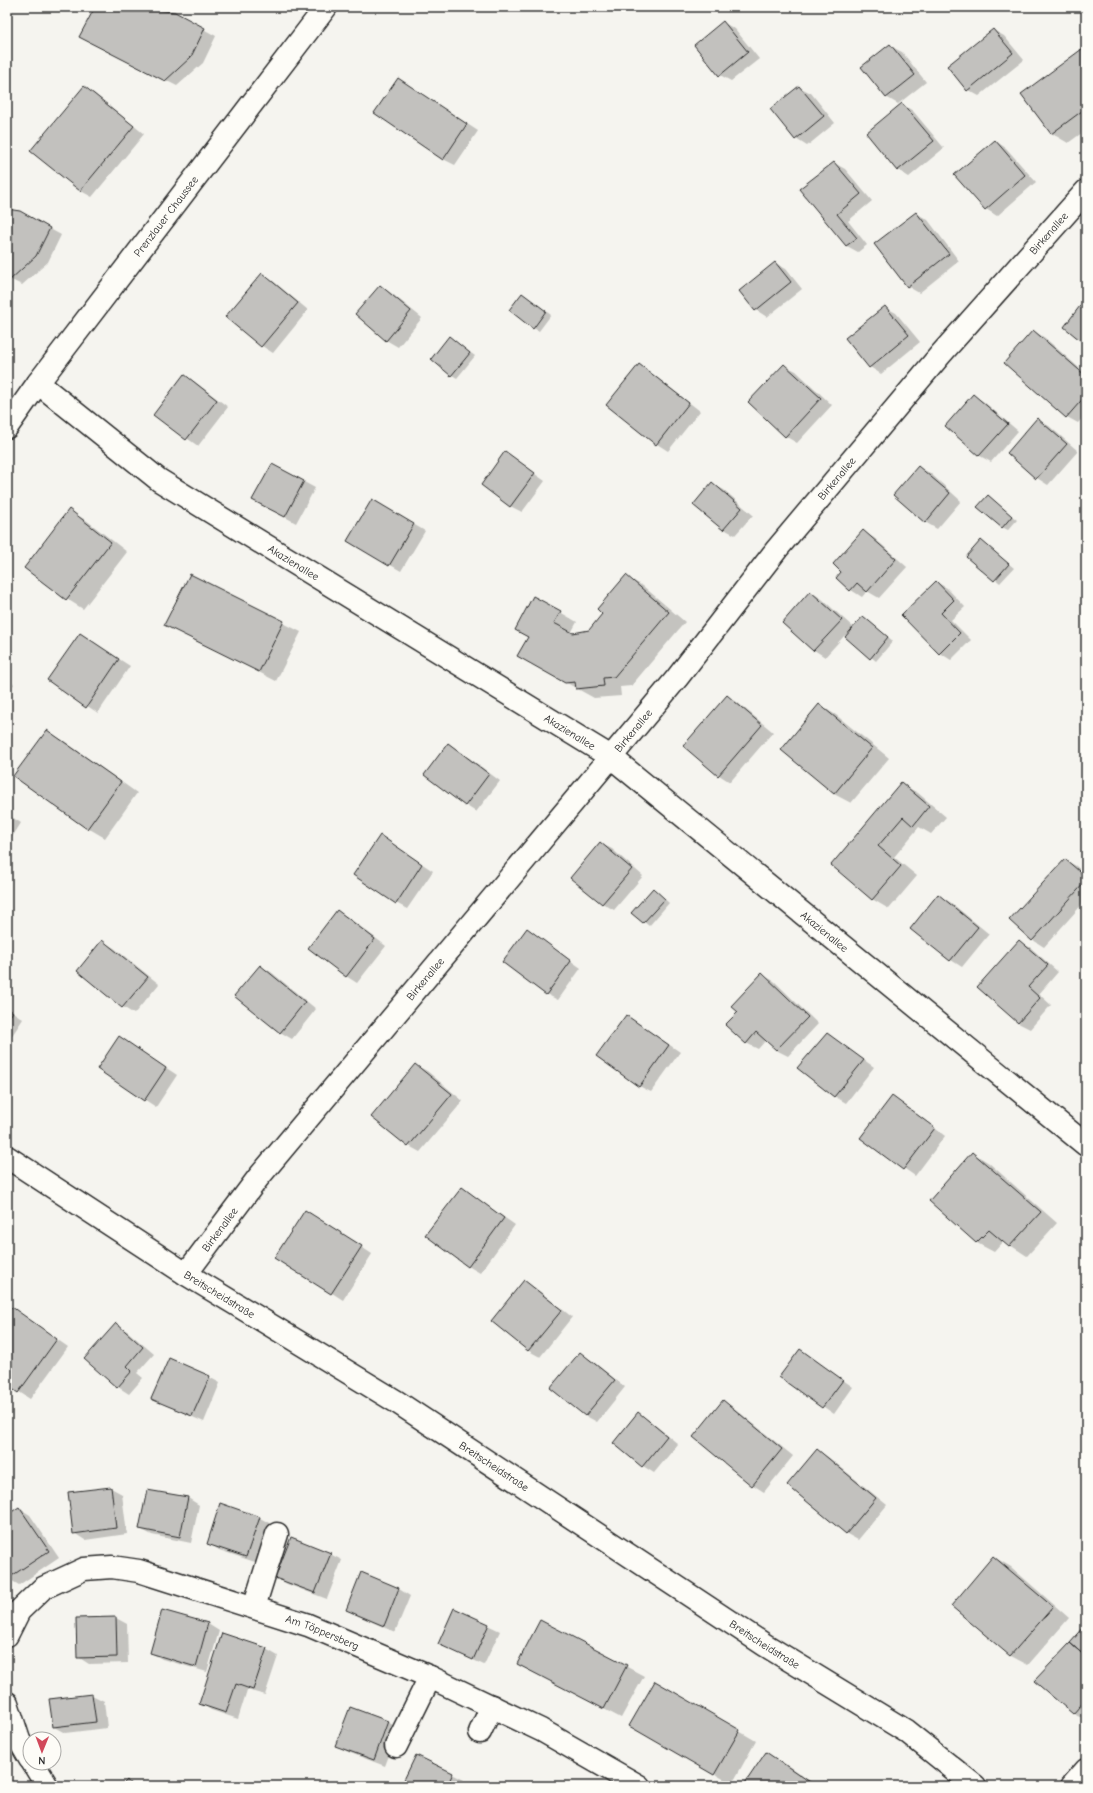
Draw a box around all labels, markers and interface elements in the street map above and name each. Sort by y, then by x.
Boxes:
street label: Prenzlauer Chaussee [131,173,201,259]
street label: Birkenallee [1026,209,1071,257]
street label: Birkenallee [815,454,859,502]
street label: Akazienallee [266,542,322,583]
street label: Birkenallee [612,706,655,755]
street label: Akazienallee [542,711,598,753]
street label: Akazienallee [798,908,851,955]
street label: Birkenallee [403,954,447,1003]
street label: Birkenallee [199,1204,241,1254]
street label: Breitscheidstraße [182,1268,258,1321]
street label: Breitscheidstraße [457,1438,532,1494]
street label: Am Töppersberg [284,1612,361,1653]
street label: Breitscheidstraße [727,1617,803,1671]
north arrow [22,1731,62,1771]
text: N [38,1754,46,1767]

